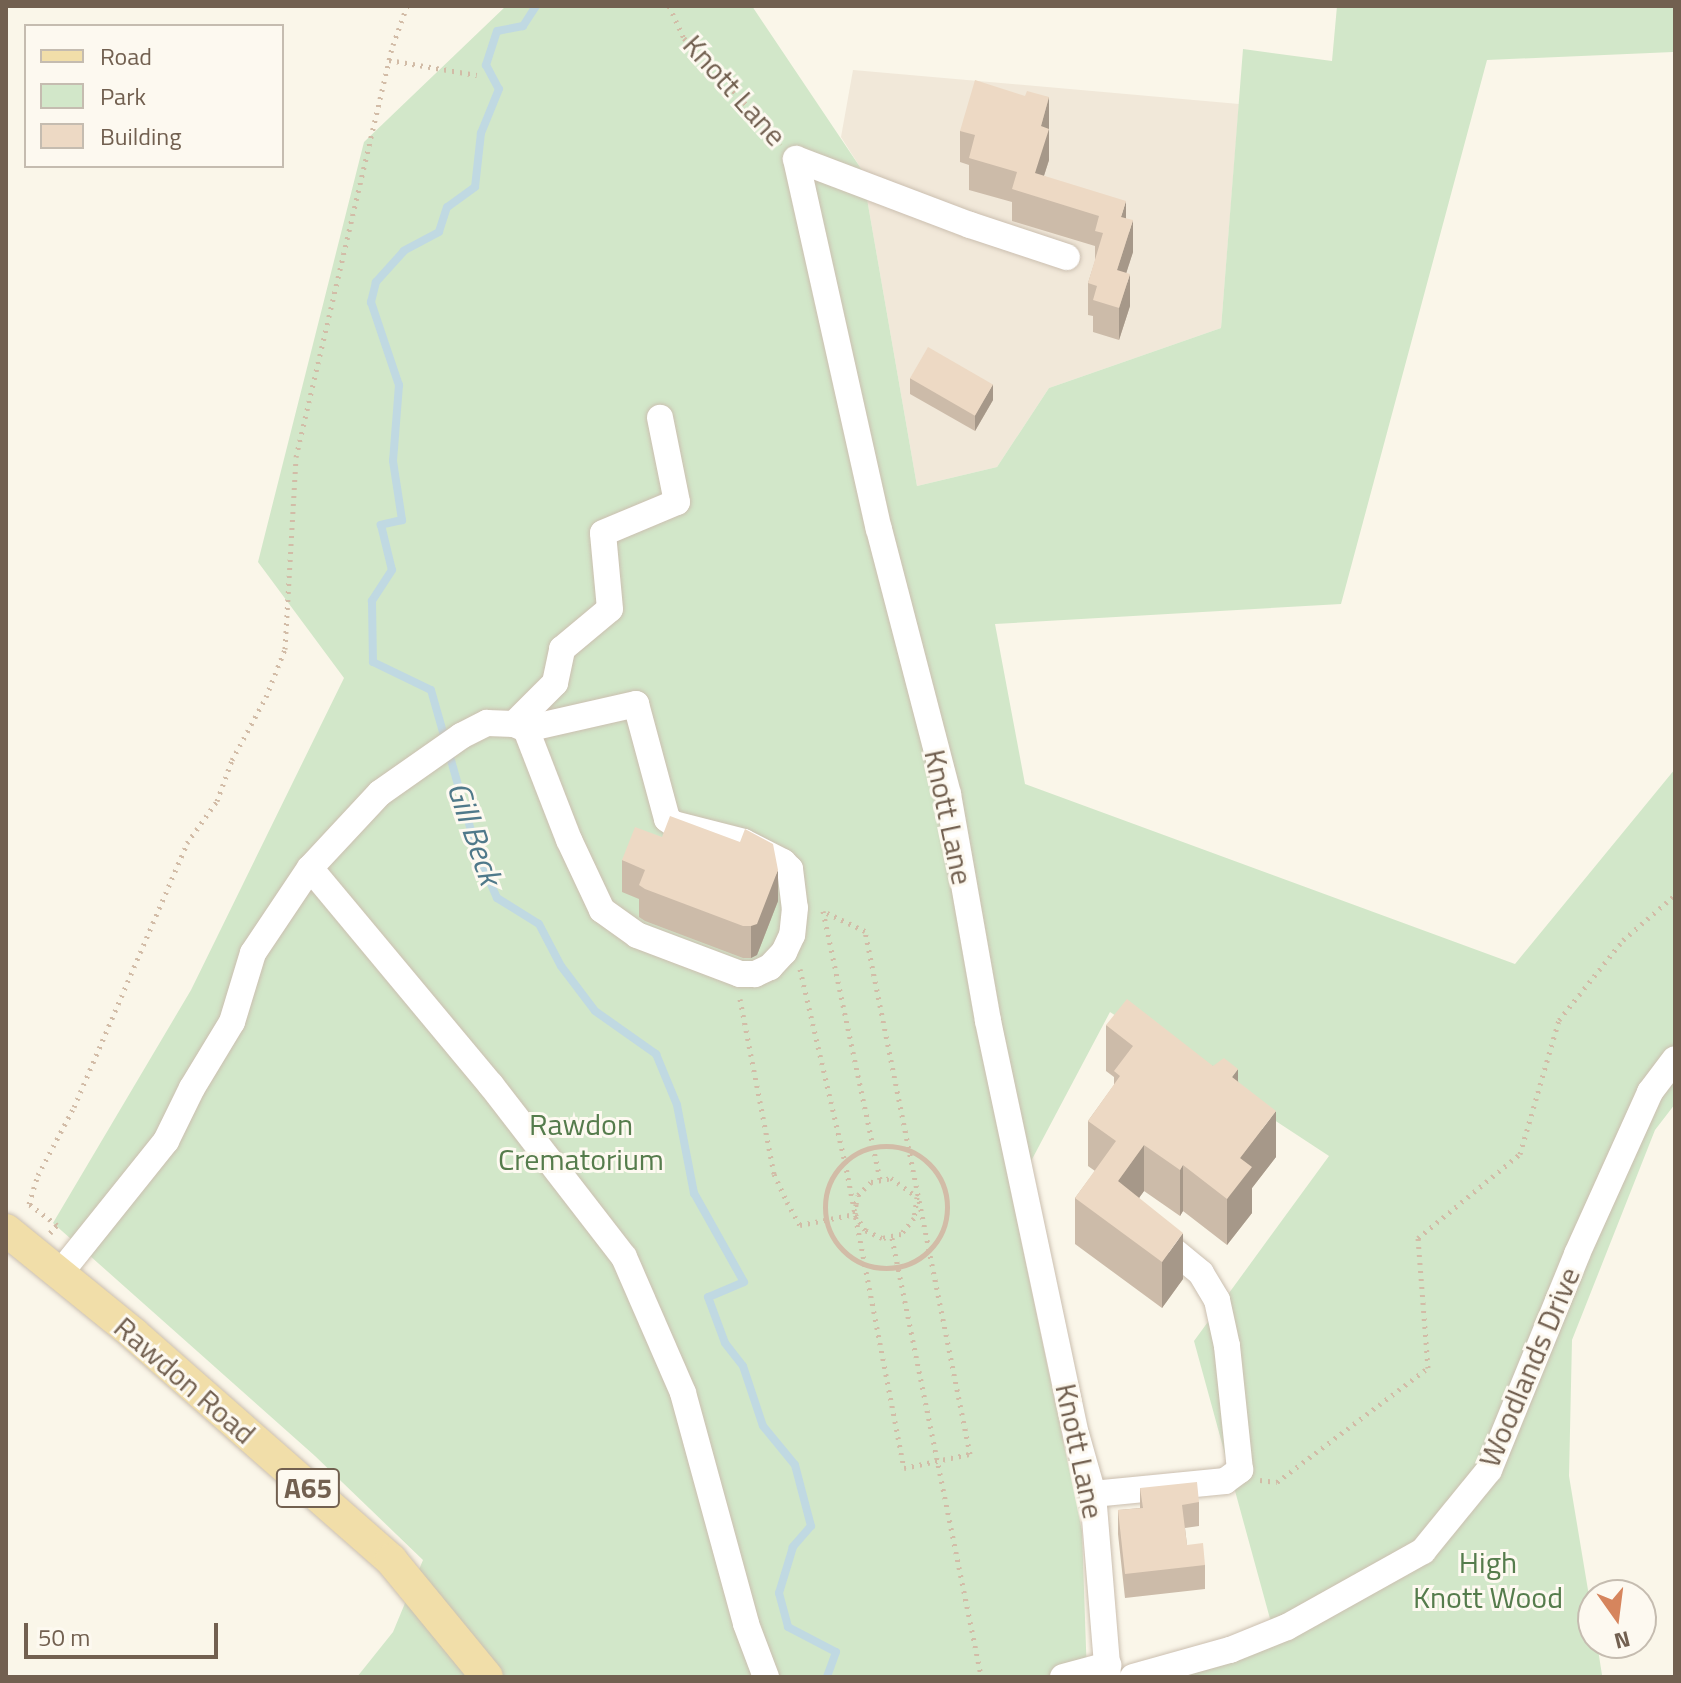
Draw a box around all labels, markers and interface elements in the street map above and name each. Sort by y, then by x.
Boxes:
legend [24,24,284,168]
street label: Knott Lane [676,27,794,153]
text: Road [100,38,152,74]
text: Park [100,78,146,114]
text: Building [100,118,182,154]
street label: Knott Lane [917,746,981,888]
water label: Gill Beck [440,777,510,889]
park label: Rawdon Crematorium [498,1106,664,1176]
street label: Woodlands Drive [1471,1262,1587,1472]
street label: Rawdon Road [107,1309,263,1451]
street label: Knott Lane [1048,1380,1112,1522]
road number: A65 [274,1464,342,1512]
park label: High Knott Wood [1413,1544,1563,1614]
north arrow [1577,1579,1657,1659]
scale bar [28,1607,222,1657]
text: 50 m [38,1619,90,1655]
text: N [1611,1622,1634,1659]

